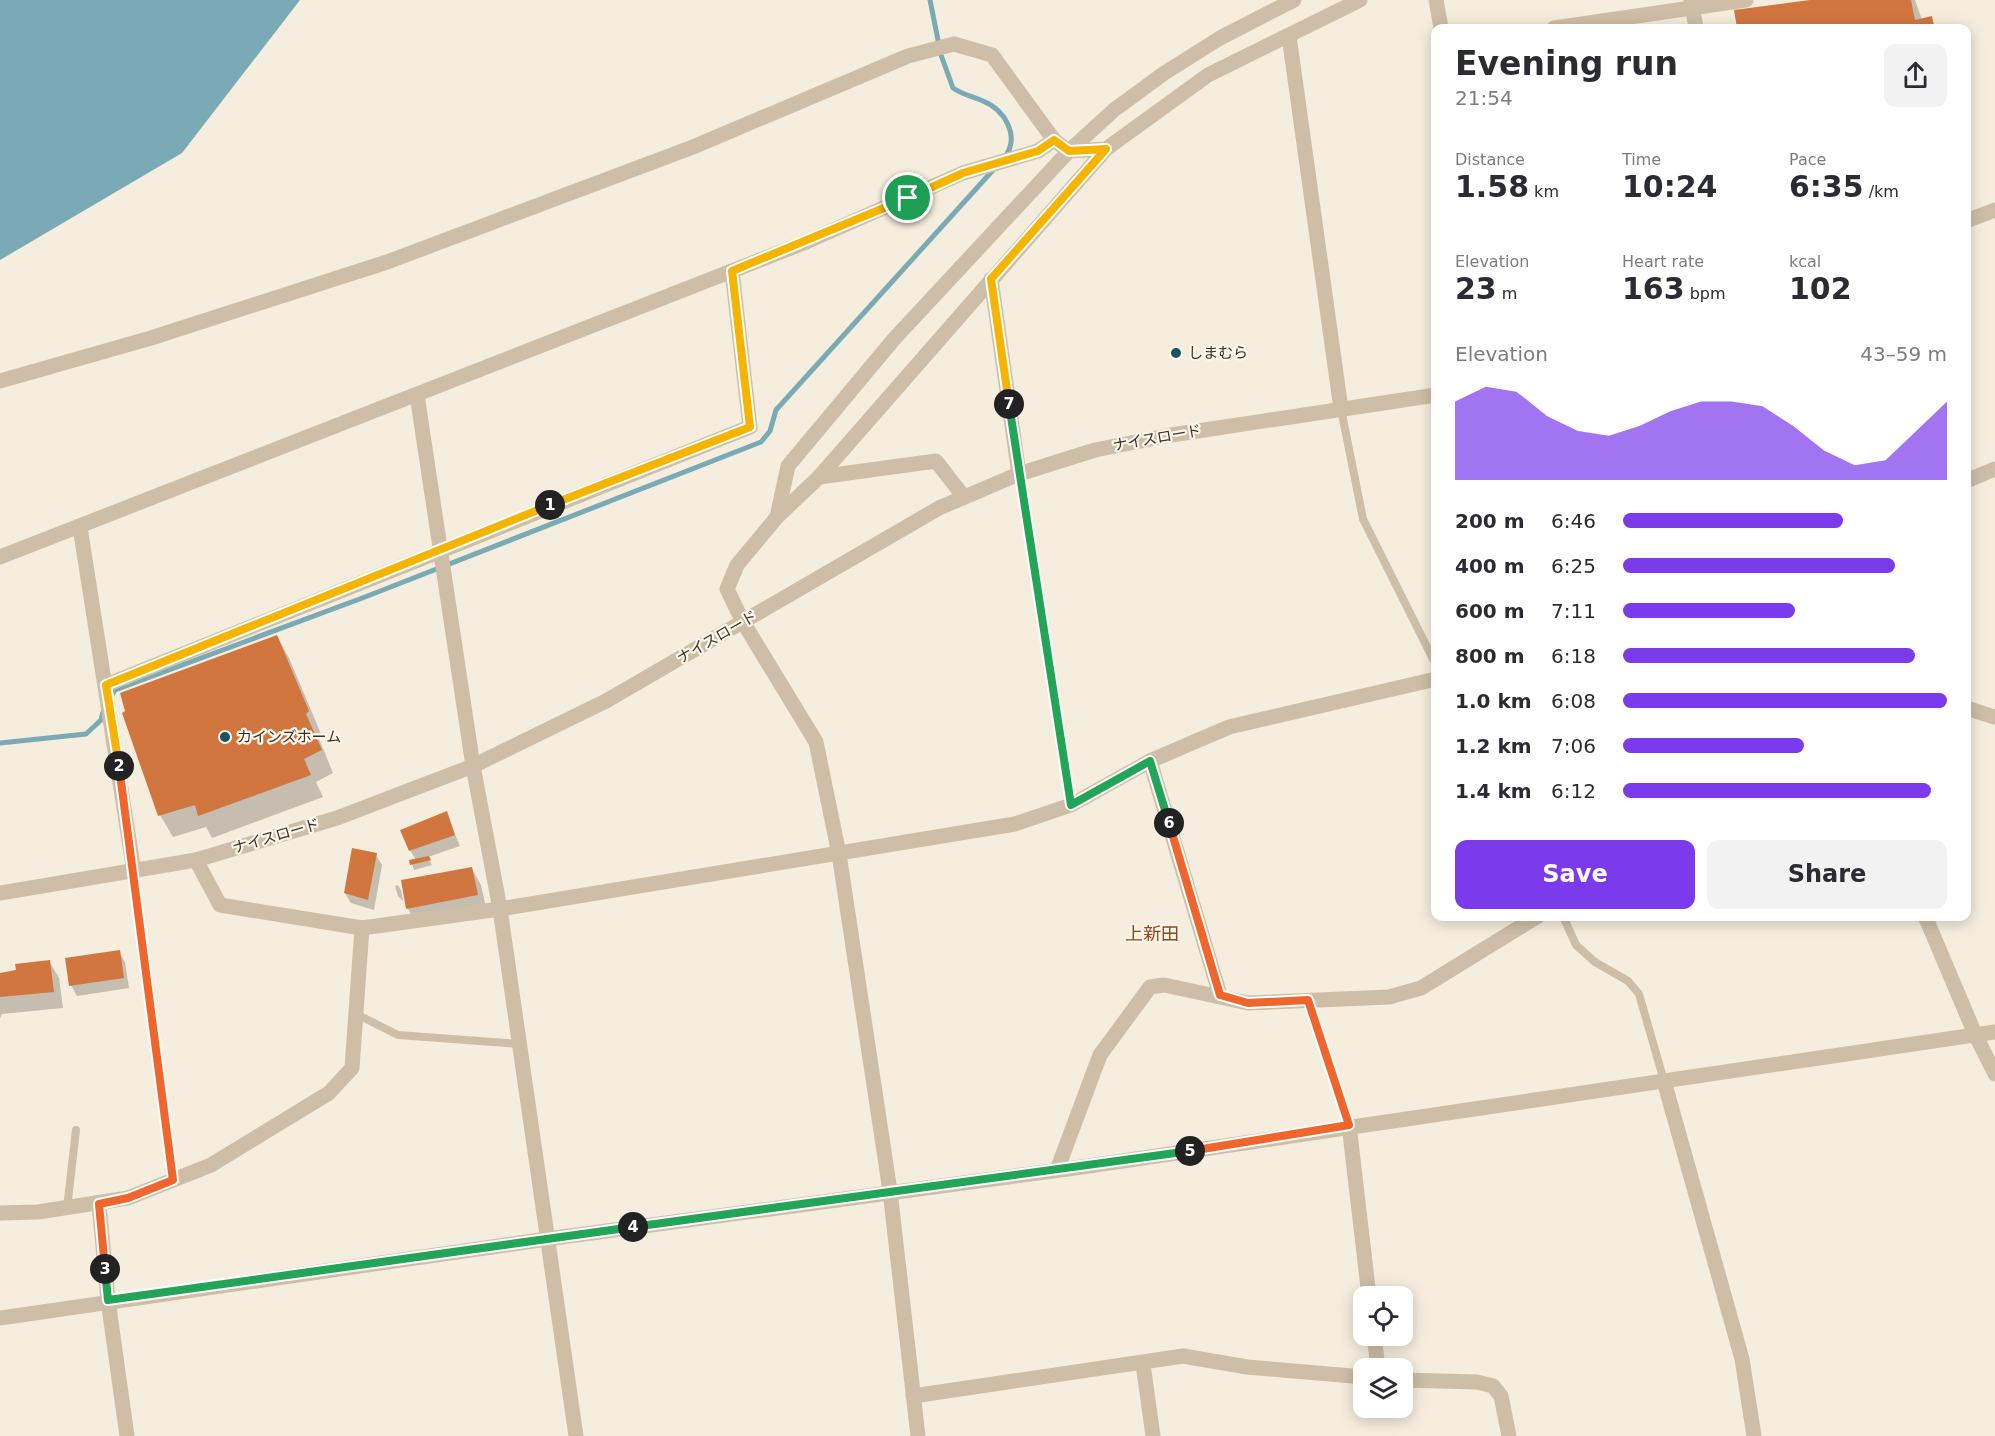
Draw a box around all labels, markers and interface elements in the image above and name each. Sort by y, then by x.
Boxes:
text: Evening run [1455,44,1678,83]
button: share [1884,44,1947,107]
text: 21:54 [1455,86,1513,110]
text: Distance [1455,150,1525,169]
text: Time [1622,150,1661,169]
text: Pace [1789,150,1826,169]
text: 1.58 [1455,169,1529,204]
text: 10:24 [1622,169,1718,204]
text: 6:35 [1789,169,1864,204]
pin [882,172,933,223]
icon: arrive [891,181,924,214]
text: km [1529,182,1559,201]
text: /km [1864,182,1899,201]
text: Elevation [1455,252,1529,271]
text: Heart rate [1622,252,1704,271]
text: kcal [1789,252,1821,271]
text: 23 [1455,271,1497,306]
text: 163 [1622,271,1685,306]
text: 102 [1789,271,1852,306]
text: m [1497,284,1517,303]
text: bpm [1685,284,1726,303]
text: Elevation [1455,342,1548,366]
text: 43–59 m [1860,342,1947,366]
place label: しまむら [1188,344,1248,362]
marker: しまむら [1169,346,1183,360]
pin: 7 [994,389,1024,419]
text: 7 [1003,394,1015,413]
street label: ナイスロード [1111,421,1203,455]
pin: 1 [535,490,565,520]
text: 1 [544,495,556,514]
text: 200 m [1455,509,1525,533]
text: 6:46 [1551,509,1596,533]
text: 400 m [1455,554,1525,578]
text: 6:25 [1551,554,1596,578]
text: 600 m [1455,599,1525,623]
text: 7:11 [1551,599,1596,623]
street label: ナイスロード [674,607,760,667]
text: 800 m [1455,644,1525,668]
text: 6:18 [1551,644,1596,668]
text: 1.0 km [1455,689,1532,713]
text: 6:08 [1551,689,1596,713]
place label: カインズホーム [237,728,341,746]
marker: カインズホーム [218,730,232,744]
text: 1.2 km [1455,734,1532,758]
text: 7:06 [1551,734,1596,758]
pin: 2 [104,751,134,781]
text: 2 [113,756,125,775]
text: 1.4 km [1455,779,1532,803]
text: 6:12 [1551,779,1596,803]
pin: 6 [1154,808,1184,838]
text: 6 [1163,813,1175,832]
street label: ナイスロード [230,815,322,857]
button: Save [1455,840,1695,909]
button: Share [1707,840,1947,909]
district label: 上新田 [1125,923,1179,944]
pin: 5 [1175,1136,1205,1166]
text: 5 [1184,1141,1196,1160]
pin: 4 [618,1212,648,1242]
text: 4 [627,1217,639,1236]
pin: 3 [90,1254,120,1284]
text: 3 [99,1259,111,1278]
map controls [1353,1286,1413,1418]
button: locate [1353,1286,1413,1346]
button: layers [1353,1358,1413,1418]

